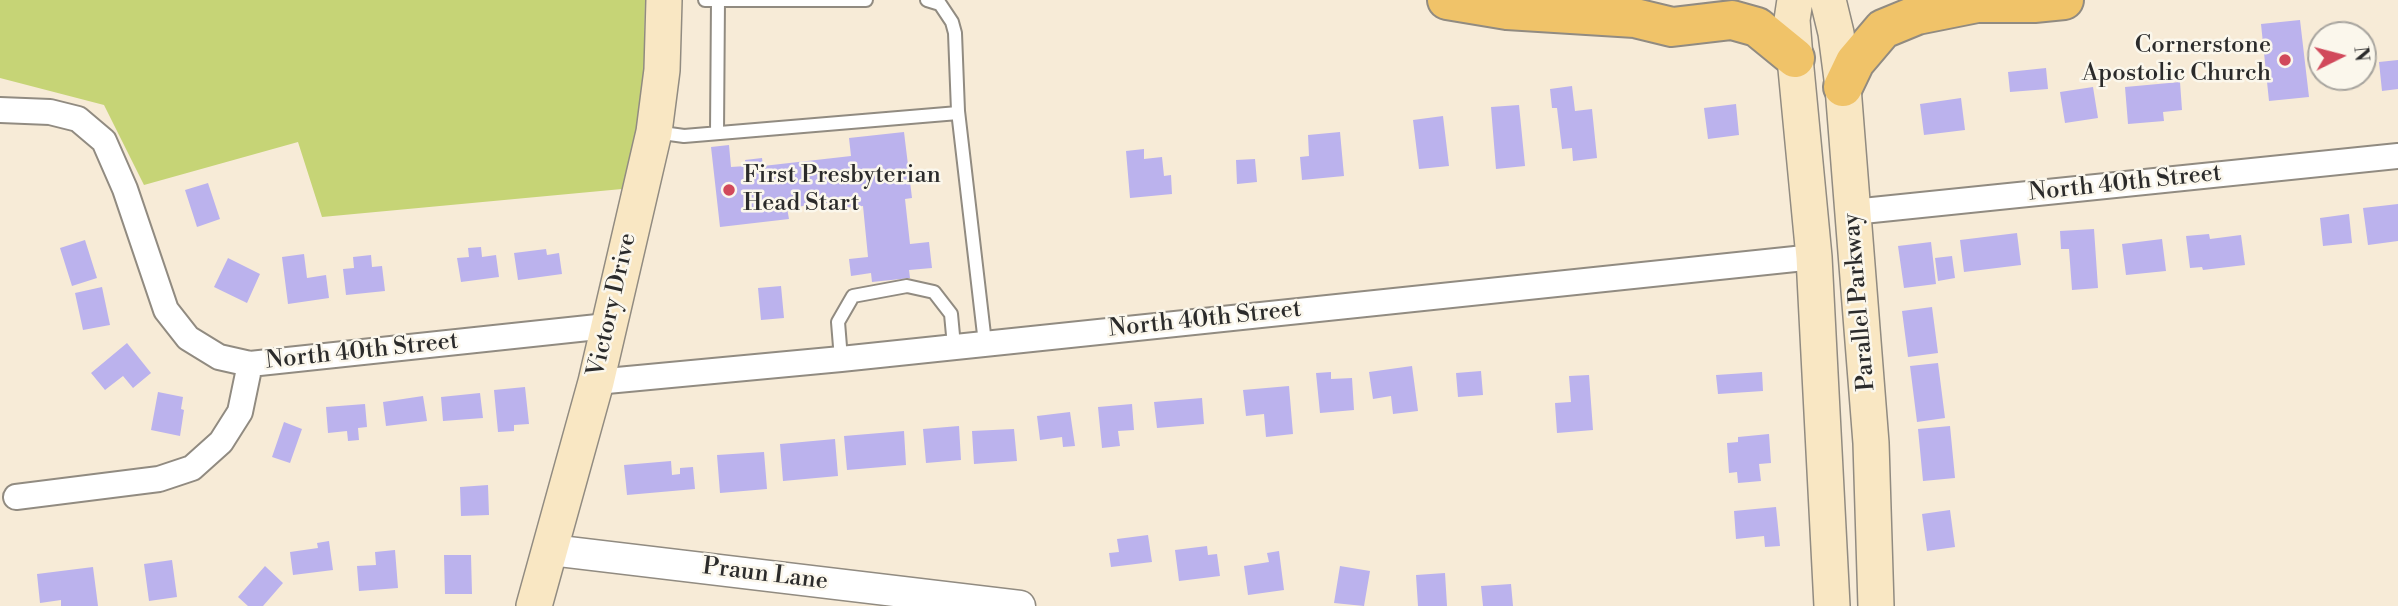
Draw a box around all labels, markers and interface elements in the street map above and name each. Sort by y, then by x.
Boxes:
north arrow [2307,21,2377,91]
place label: Cornerstone Apostolic Church [2082,32,2271,88]
text: N [2348,45,2374,63]
marker: Cornerstone Apostolic Church [2277,52,2293,68]
street label: North 40th Street [2027,160,2223,208]
place label: First Presbyterian Head Start [743,162,941,218]
marker: First Presbyterian Head Start [721,182,737,198]
street label: Parallel Parkway [1838,212,1882,392]
street label: Victory Drive [582,230,644,380]
street label: North 40th Street [1107,296,1303,344]
street label: North 40th Street [264,328,460,376]
street label: Praun Lane [701,553,829,597]

